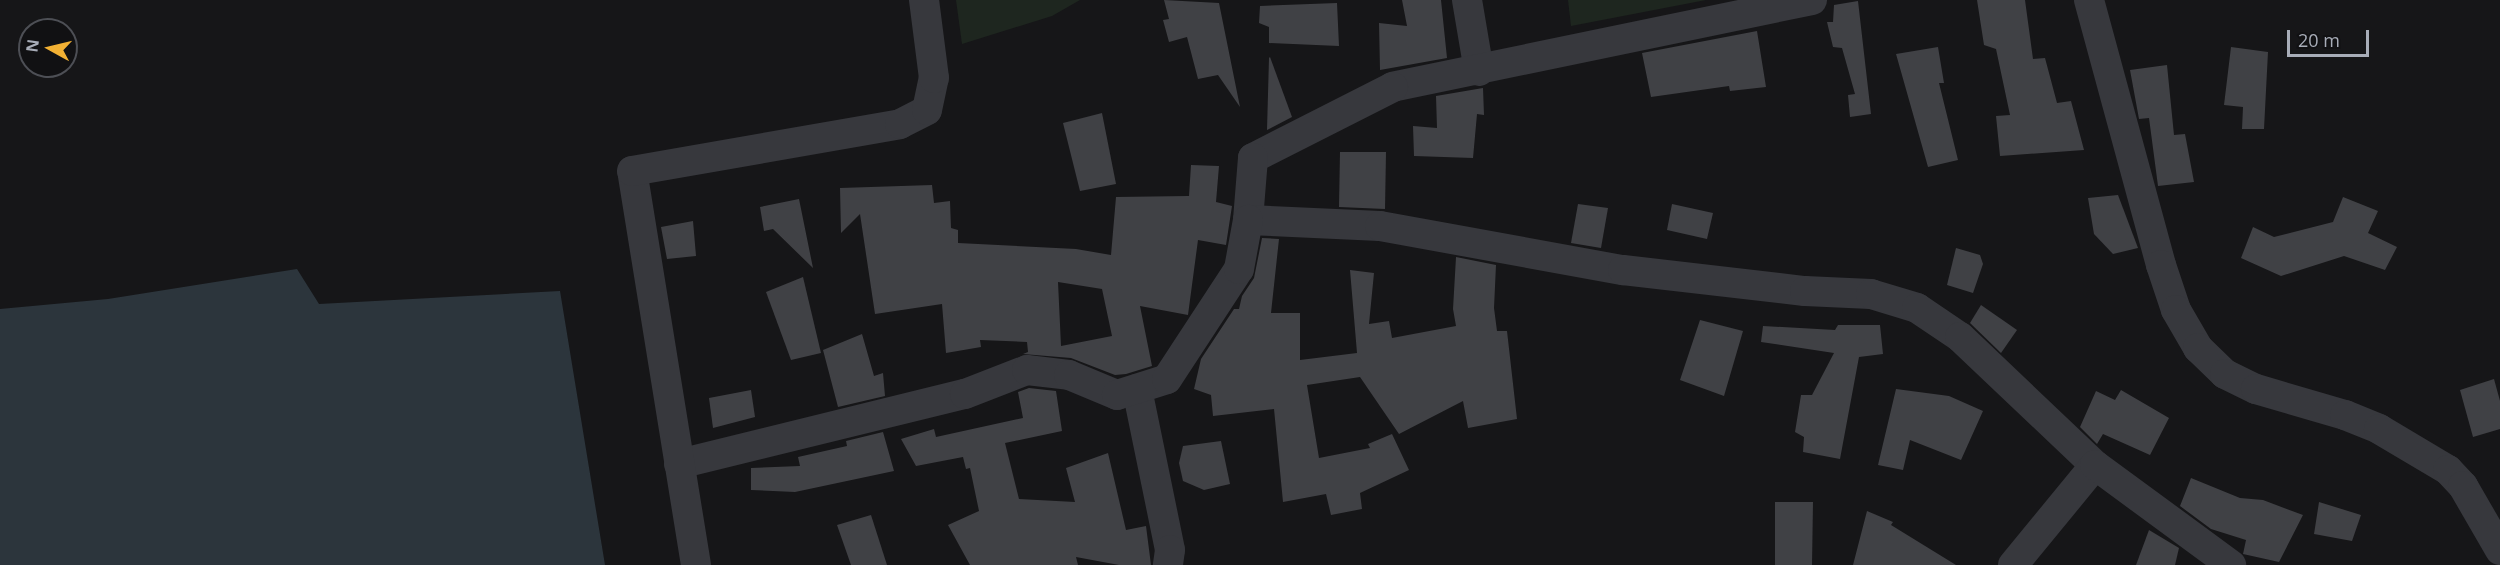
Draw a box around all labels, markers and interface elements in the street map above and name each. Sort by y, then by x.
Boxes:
north arrow [18,18,78,78]
scale bar [2290,18,2372,56]
text: 20 m [2298,28,2340,52]
text: N [20,38,44,54]

